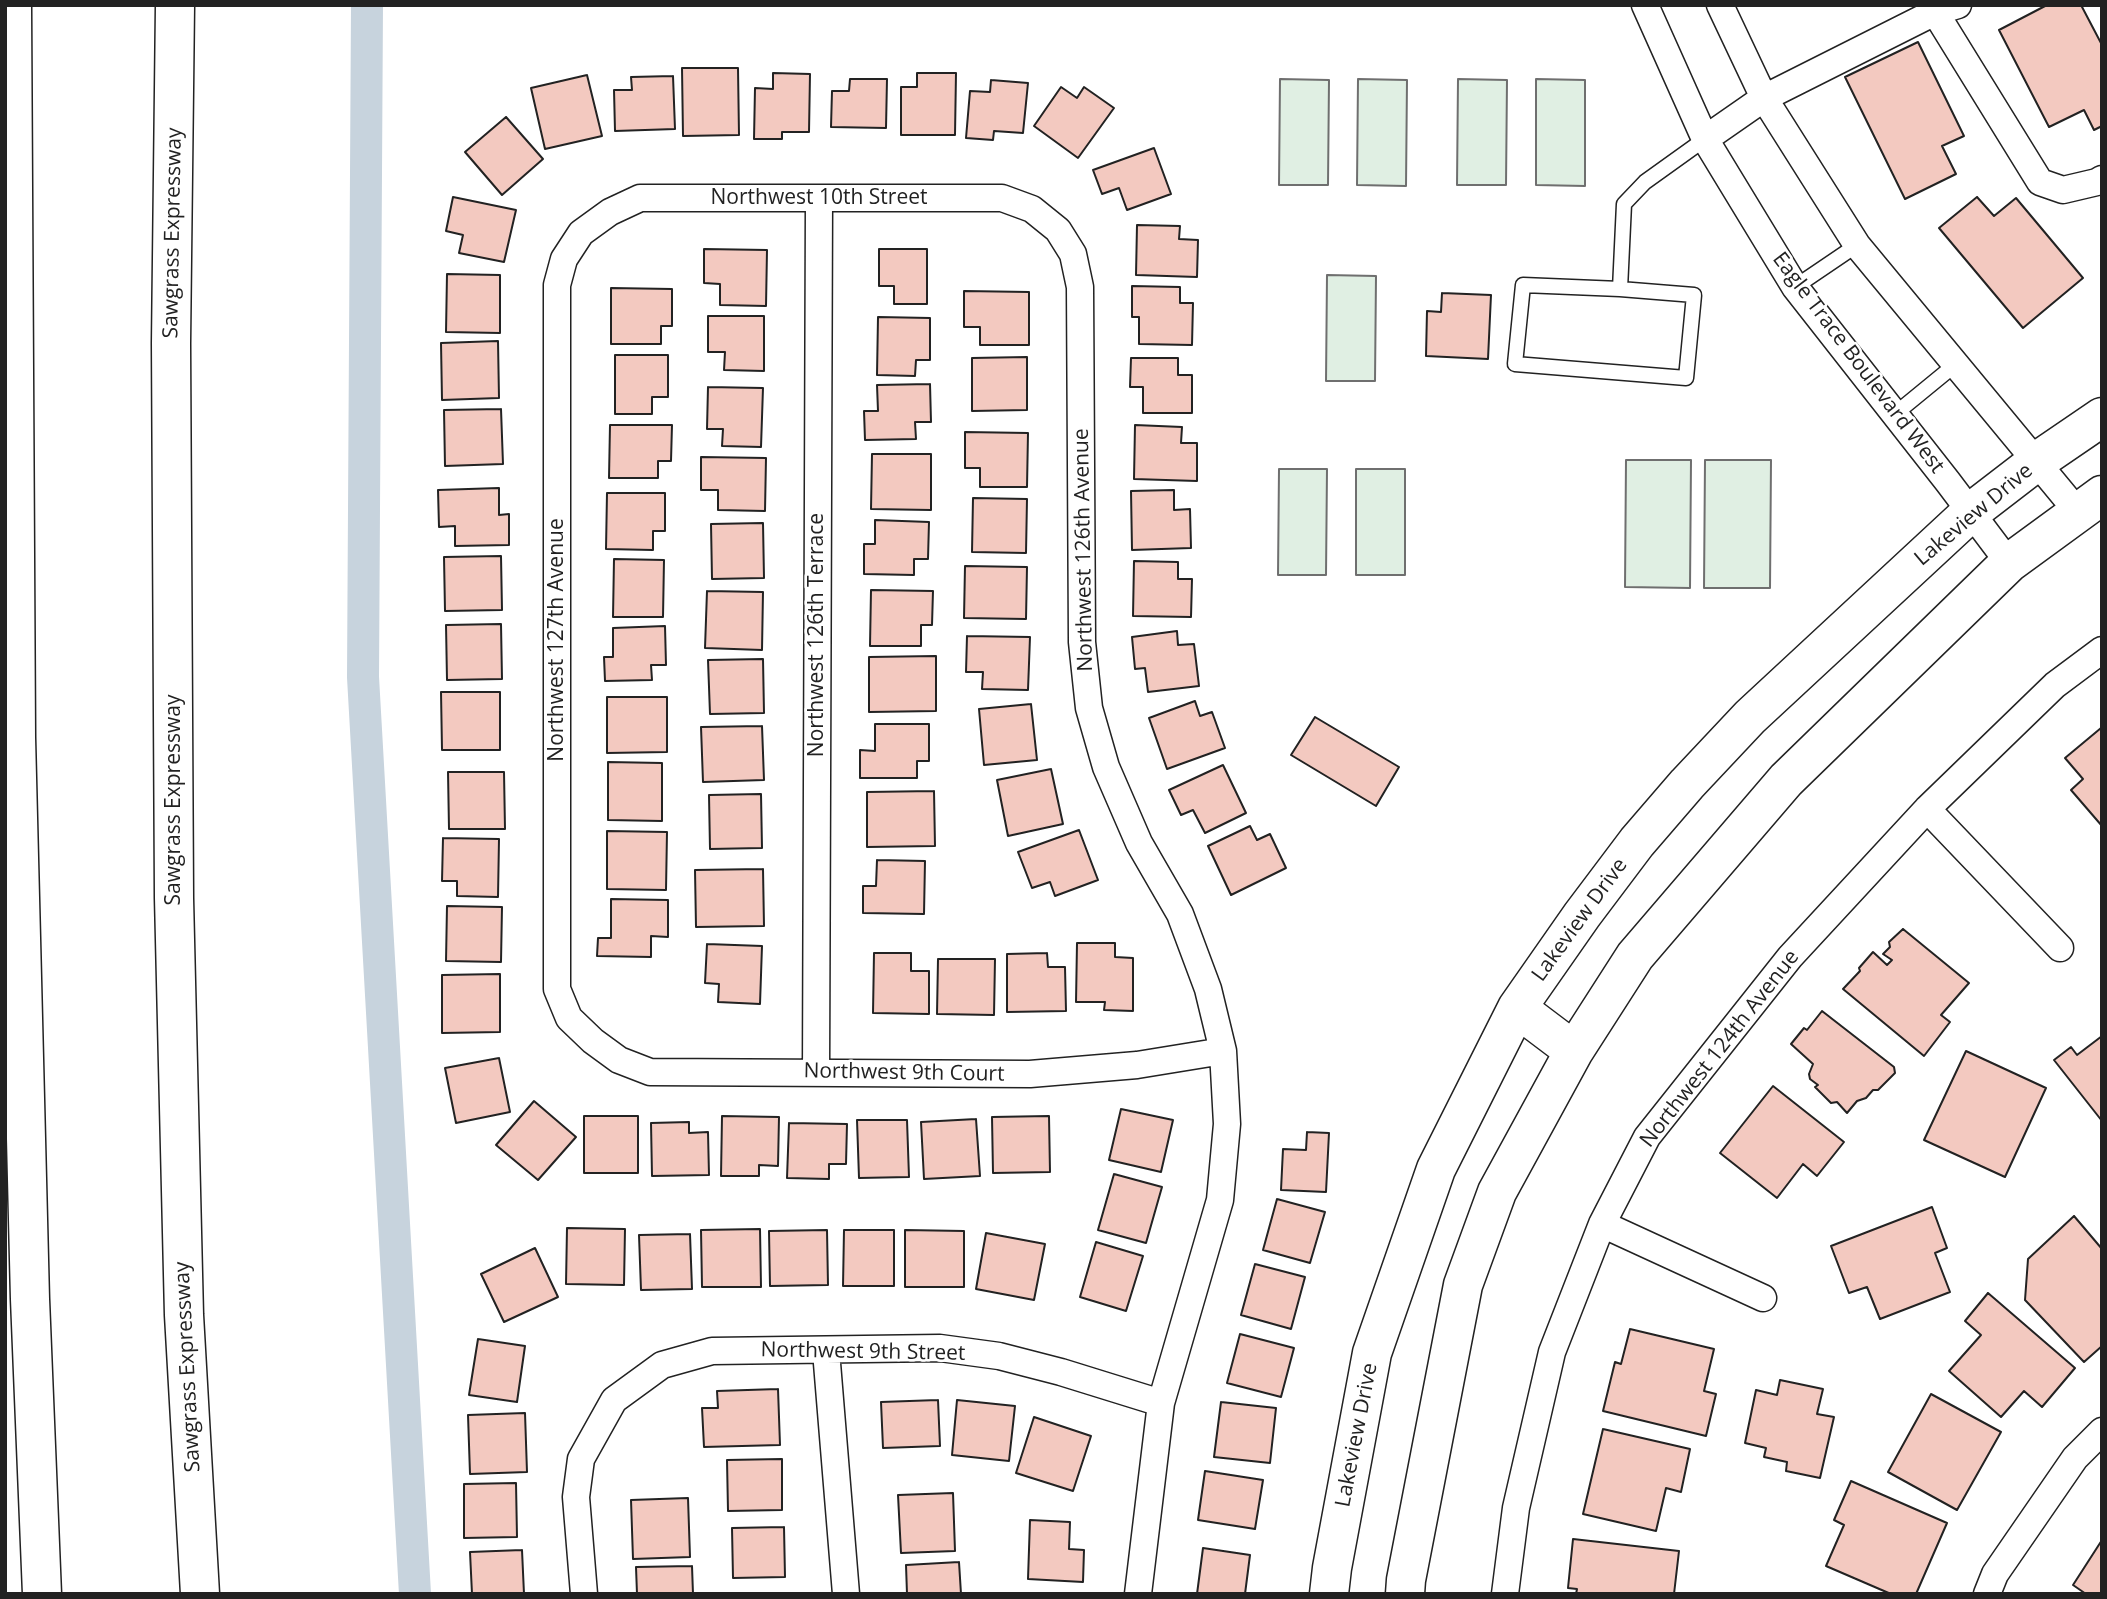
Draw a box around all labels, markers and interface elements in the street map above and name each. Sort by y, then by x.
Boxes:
street label: Sawgrass Expressway [159,127,187,339]
street label: Northwest 10th Street [711,185,927,211]
street label: Eagle Trace Boulevard West [1767,247,1949,479]
street label: Northwest 126th Avenue [1069,428,1099,672]
street label: Lakeview Drive [1910,458,2038,572]
street label: Northwest 126th Terrace [804,513,830,757]
street label: Northwest 127th Avenue [544,518,570,762]
street label: Sawgrass Expressway [161,695,187,905]
street label: Lakeview Drive [1527,853,1633,987]
street label: Northwest 124th Avenue [1635,945,1805,1153]
street label: Northwest 9th Court [803,1059,1005,1087]
street label: Sawgrass Expressway [170,1261,206,1473]
street label: Northwest 9th Street [760,1338,966,1366]
street label: Lakeview Drive [1331,1361,1383,1509]

